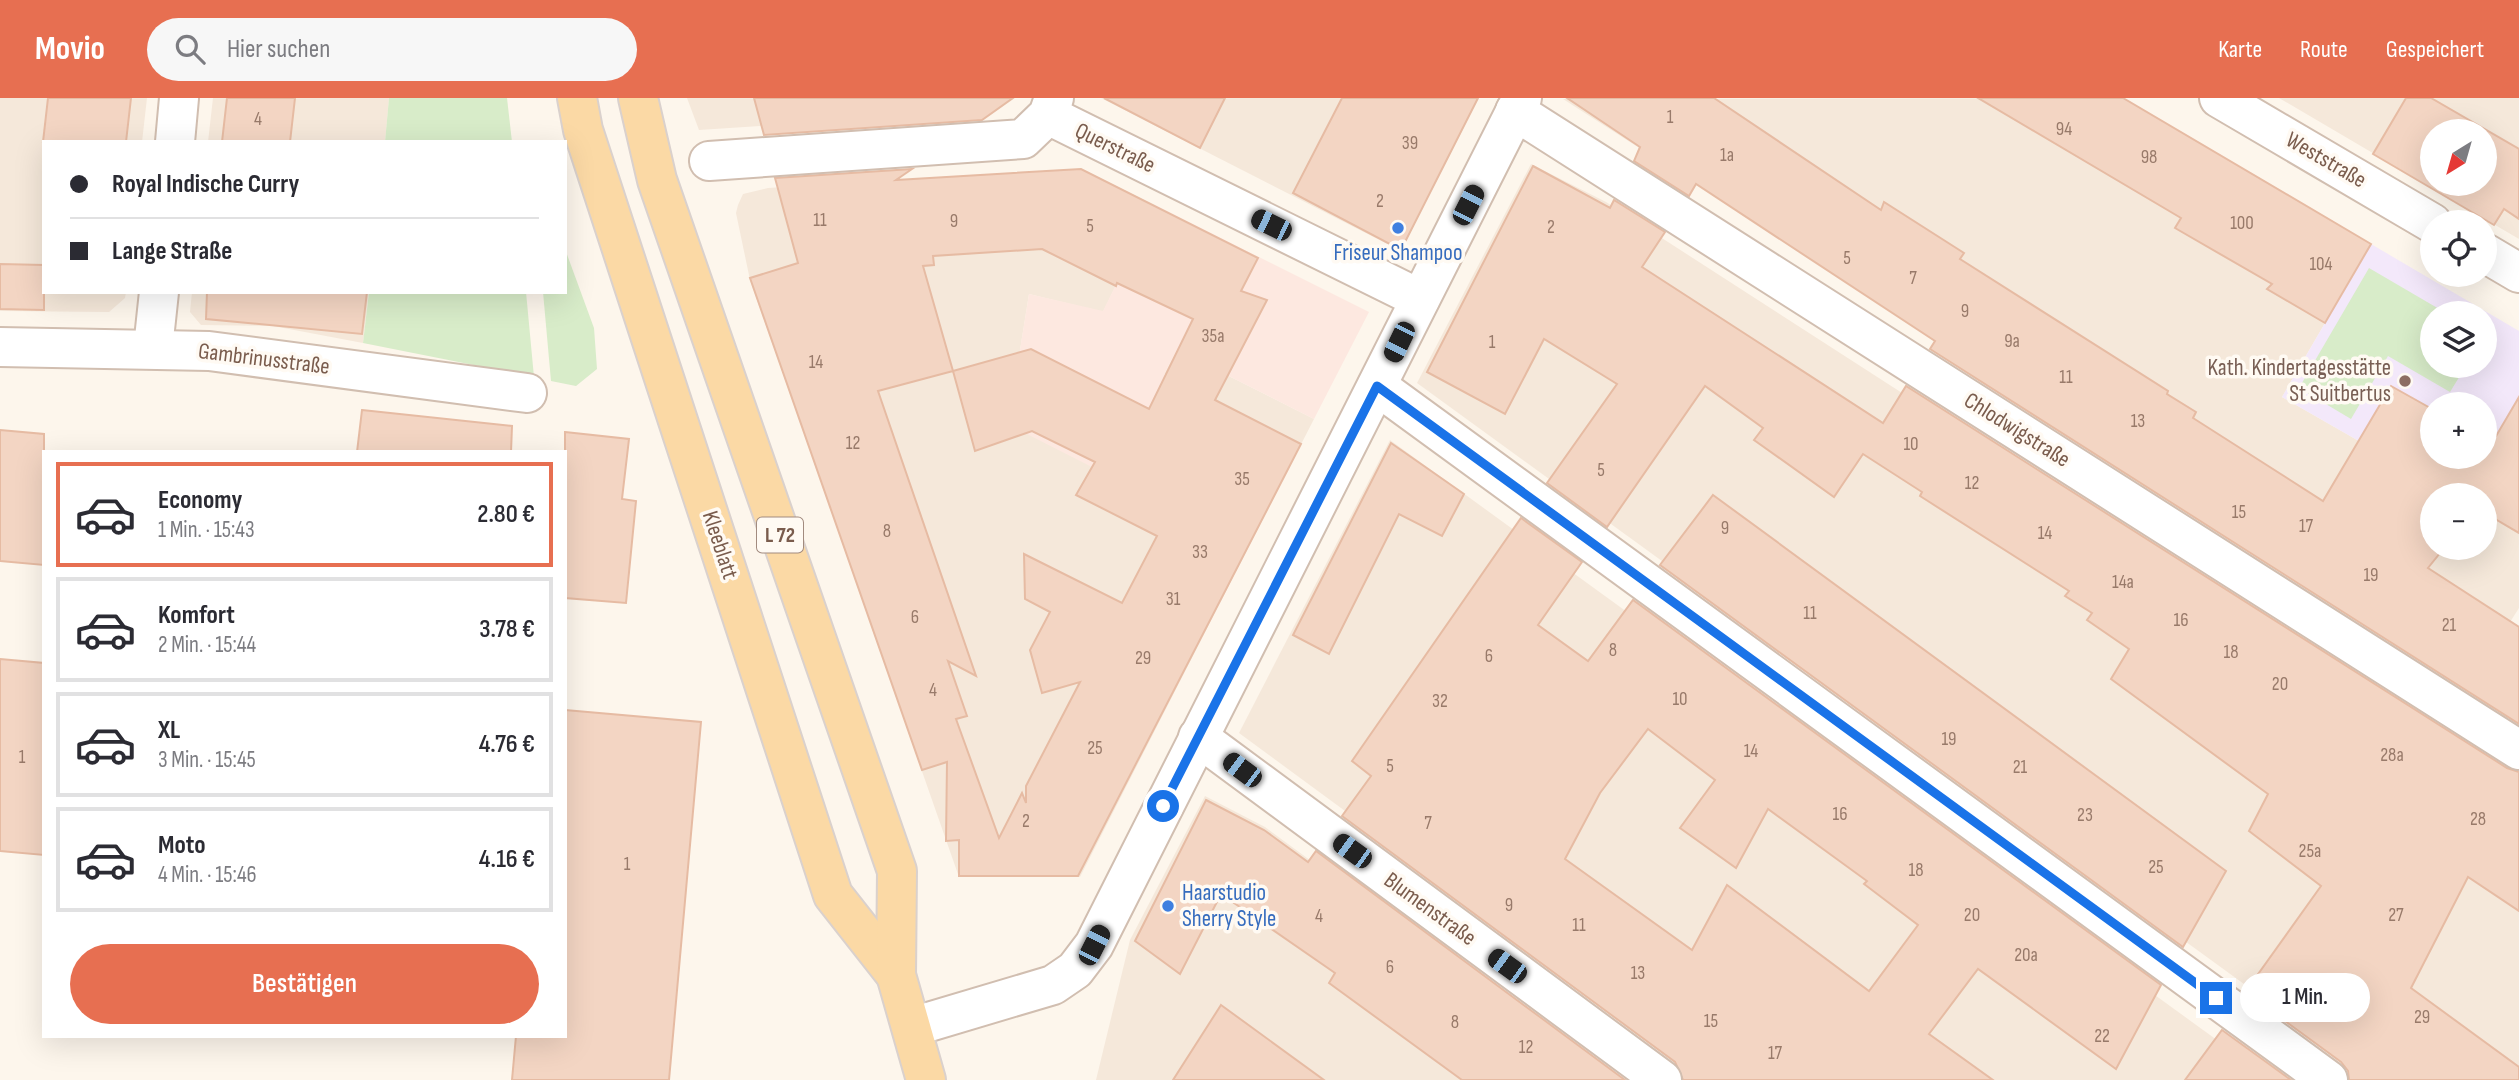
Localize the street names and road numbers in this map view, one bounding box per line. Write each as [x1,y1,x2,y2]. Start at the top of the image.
street label: Querstraße [1070,117,1160,179]
street label: Weststraße [2281,126,2371,194]
street label: Gambrinusstraße [197,337,331,381]
street label: Chlodwigstraße [1959,386,2075,474]
street label: Kleeblatt [696,507,744,583]
road number: L 72 [757,518,803,552]
street label: Blumenstraße [1378,866,1482,952]

